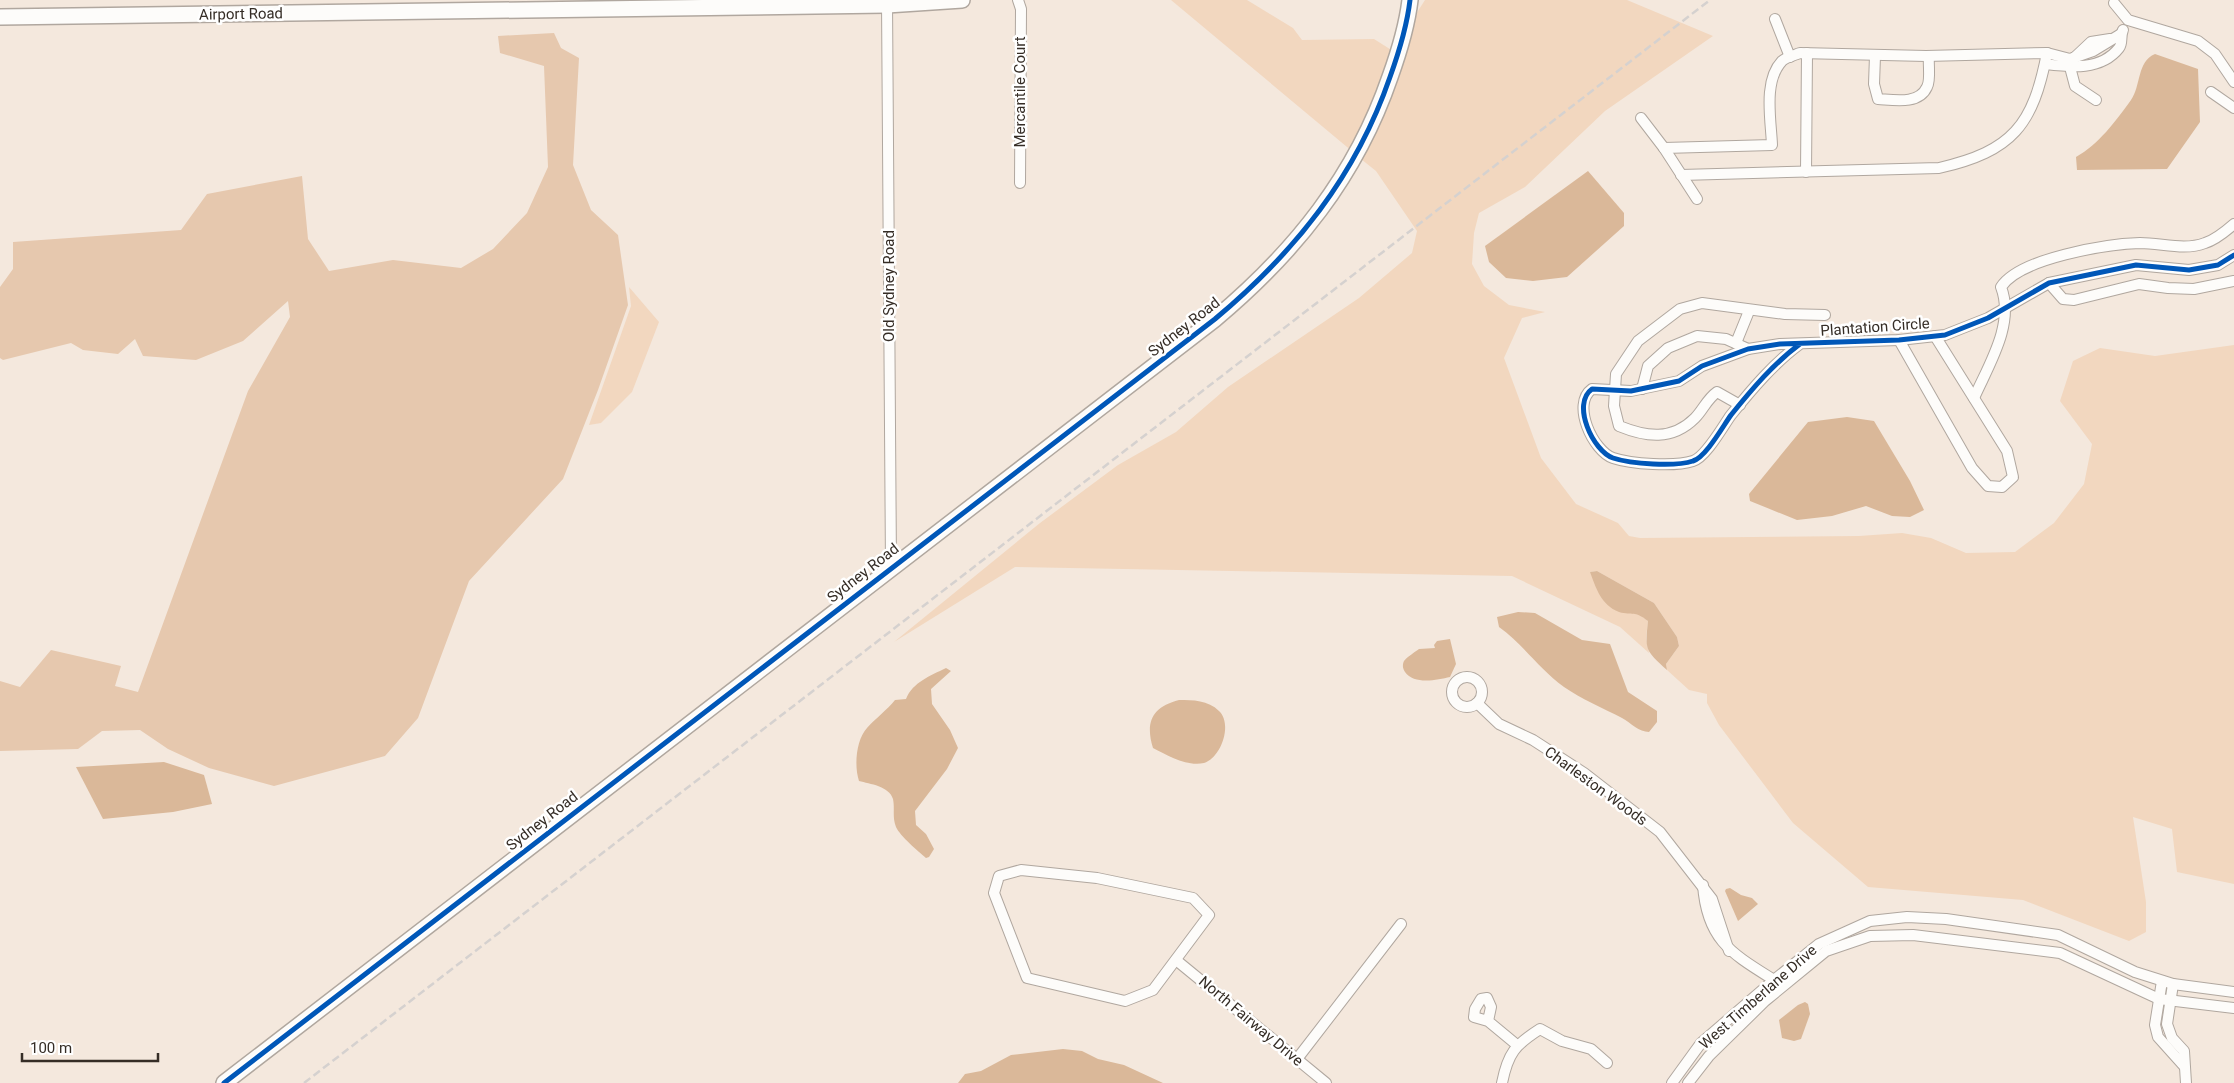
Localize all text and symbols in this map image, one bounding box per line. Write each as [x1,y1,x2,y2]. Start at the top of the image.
street label: Airport Road [199,4,283,24]
street label: Mercantile Court [1011,36,1029,148]
street label: Old Sydney Road [880,230,898,342]
street label: Sydney Road [1145,294,1223,360]
street label: Plantation Circle [1820,314,1930,340]
street label: Sydney Road [824,540,902,606]
street label: Charleston Woods [1541,743,1651,829]
street label: Sydney Road [503,788,581,854]
street label: West Timberlane Drive [1696,941,1820,1053]
street label: North Fairway Drive [1195,972,1307,1070]
scale bar [22,1030,159,1062]
text: 100 m [30,1039,72,1057]

